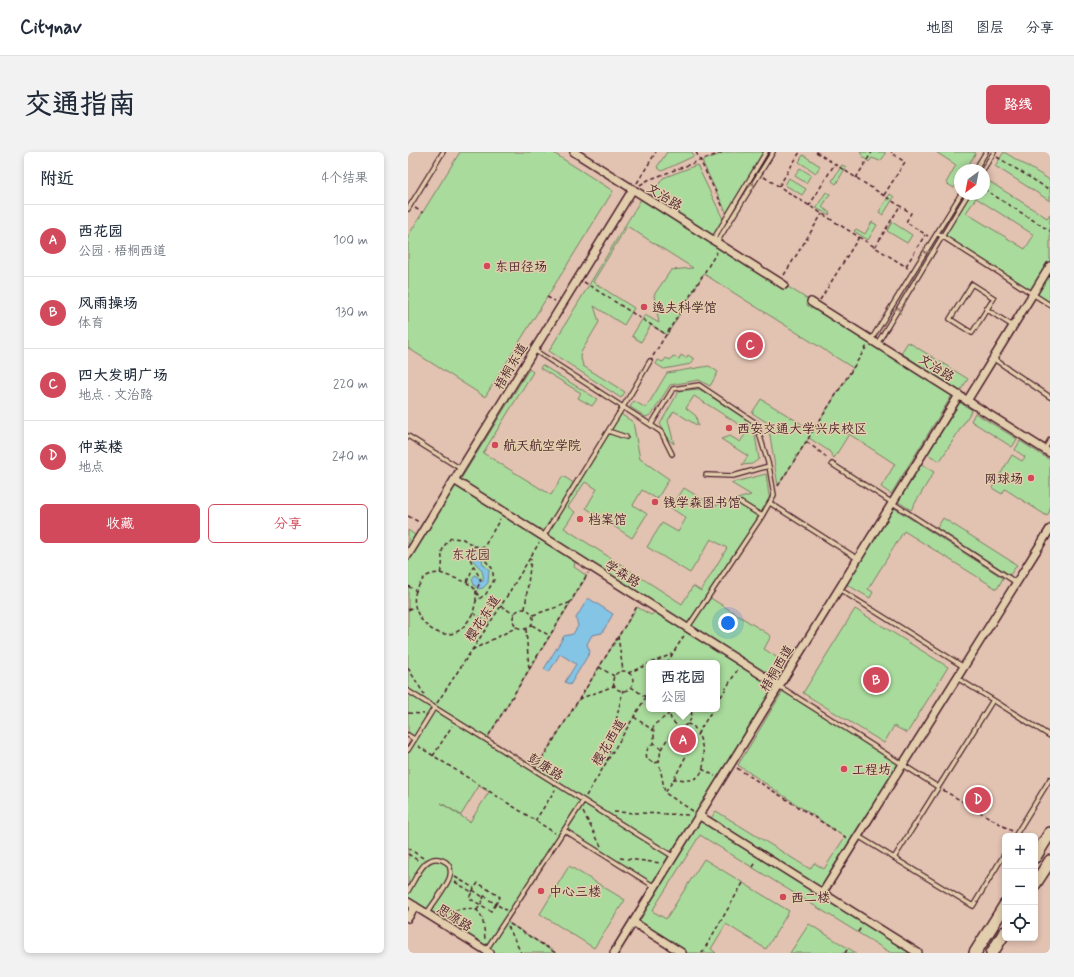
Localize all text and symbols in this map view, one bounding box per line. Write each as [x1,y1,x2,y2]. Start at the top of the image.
text: Citynav [20,15,82,40]
text: 地图 [926,19,954,37]
text: 图层 [976,19,1004,37]
text: 分享 [1026,19,1054,37]
button: 路线 [986,85,1050,124]
text: 交通指南 [24,87,136,124]
north arrow [954,164,990,200]
text: 附近 [40,168,74,190]
text: 4个结果 [321,170,368,187]
street label: 文治路 [643,180,685,215]
one-way arrow [747,182,755,189]
text: 西花园 [78,222,123,242]
text: A [49,232,57,249]
text: 100 m [333,232,368,249]
text: 公园 · 梧桐西道 [78,243,166,260]
one-way arrow [923,247,930,254]
place label: 东田径场 [495,259,547,276]
marker: 东田径场 [482,261,492,271]
text: 风雨操场 [78,294,138,314]
place label: 逸夫科学馆 [652,300,717,317]
marker: 逸夫科学馆 [639,302,649,312]
text: B [49,304,57,321]
text: 130 m [335,304,368,321]
one-way arrow [893,307,900,314]
text: 体育 [78,315,104,332]
pin: C [737,330,763,360]
street label: 梧桐东道 [491,340,532,393]
street label: 文治路 [915,351,957,386]
text: 四大发明广场 [78,366,168,386]
text: C [48,376,58,393]
text: 220 m [333,376,368,393]
text: 地点 · 文治路 [78,387,153,404]
place label: 西安交通大学兴庆校区 [737,421,867,438]
marker: 西安交通大学兴庆校区 [724,423,734,433]
text: 仲英楼 [78,438,123,458]
place label: 航天航空学院 [503,438,581,455]
marker: 航天航空学院 [490,440,500,450]
text: D [49,448,57,465]
text: 240 m [332,448,368,465]
text: 地点 [78,459,104,476]
place label: 网球场 [984,471,1023,488]
marker: 网球场 [1026,473,1036,483]
place label: 钱学森图书馆 [663,495,741,512]
marker: 钱学森图书馆 [650,497,660,507]
button: 收藏 [40,504,200,543]
button: 分享 [208,504,368,543]
place label: 档案馆 [588,512,627,529]
marker: 档案馆 [575,514,585,524]
park label: 东花园 [451,547,491,564]
street label: 学森路 [601,557,643,592]
street label: 樱花东道 [462,592,505,645]
your location [718,613,738,633]
street label: 梧桐西道 [757,642,798,695]
popup [646,660,720,712]
pin: B [863,665,889,695]
text: 西花园 [660,668,706,688]
text: 公园 [660,689,687,706]
street label: 樱花西道 [589,716,630,769]
pin: A [670,725,696,755]
street label: 彭康路 [524,750,566,785]
place label: 工程坊 [852,762,891,779]
marker: 工程坊 [839,764,849,774]
pin: D [965,785,991,815]
map controls [1002,833,1038,941]
button: + [1002,833,1038,869]
button: − [1002,869,1038,905]
place label: 中心三楼 [549,884,601,901]
marker: 中心三楼 [536,886,546,896]
place label: 西二楼 [791,890,830,907]
marker: 西二楼 [778,892,788,902]
street label: 思源路 [433,901,475,936]
button: locate [1002,905,1038,941]

